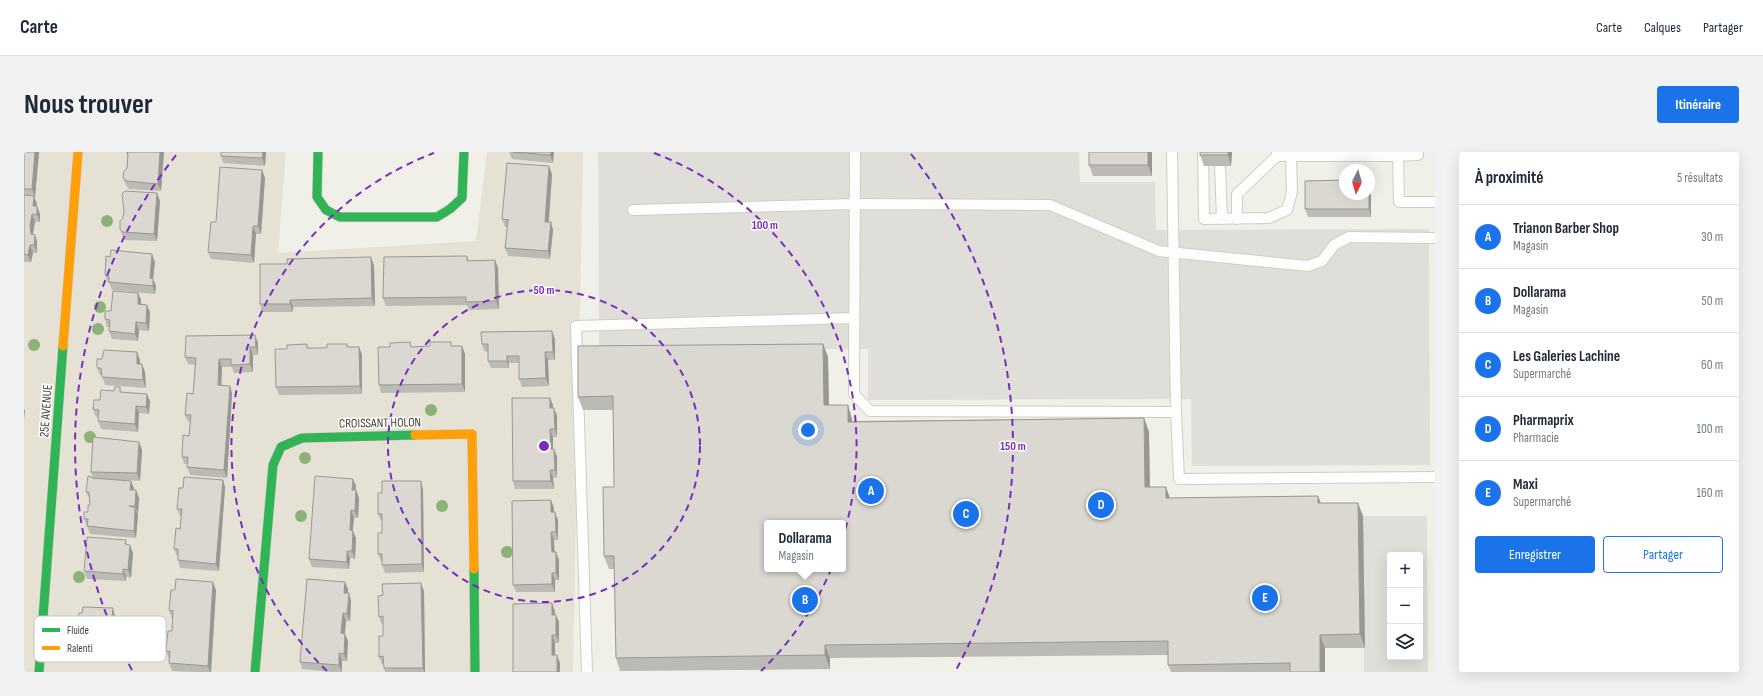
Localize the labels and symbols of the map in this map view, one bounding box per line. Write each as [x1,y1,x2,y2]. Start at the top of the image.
north arrow [1339,164,1375,200]
text: 100 m [752,218,778,233]
text: 50 m [534,283,554,298]
street label: 25E AVENUE [36,384,56,438]
street label: CROISSANT HOLON [339,414,421,432]
your location [798,420,818,440]
centre of rings [537,439,551,453]
text: 150 m [1000,439,1026,454]
pin: A [858,476,884,506]
pin: D [1088,490,1114,520]
pin: C [953,499,979,529]
pin: E [1252,583,1278,613]
pin: B [792,585,818,615]
legend [34,616,166,662]
text: Fluide [67,624,89,637]
text: Ralenti [67,642,93,655]

